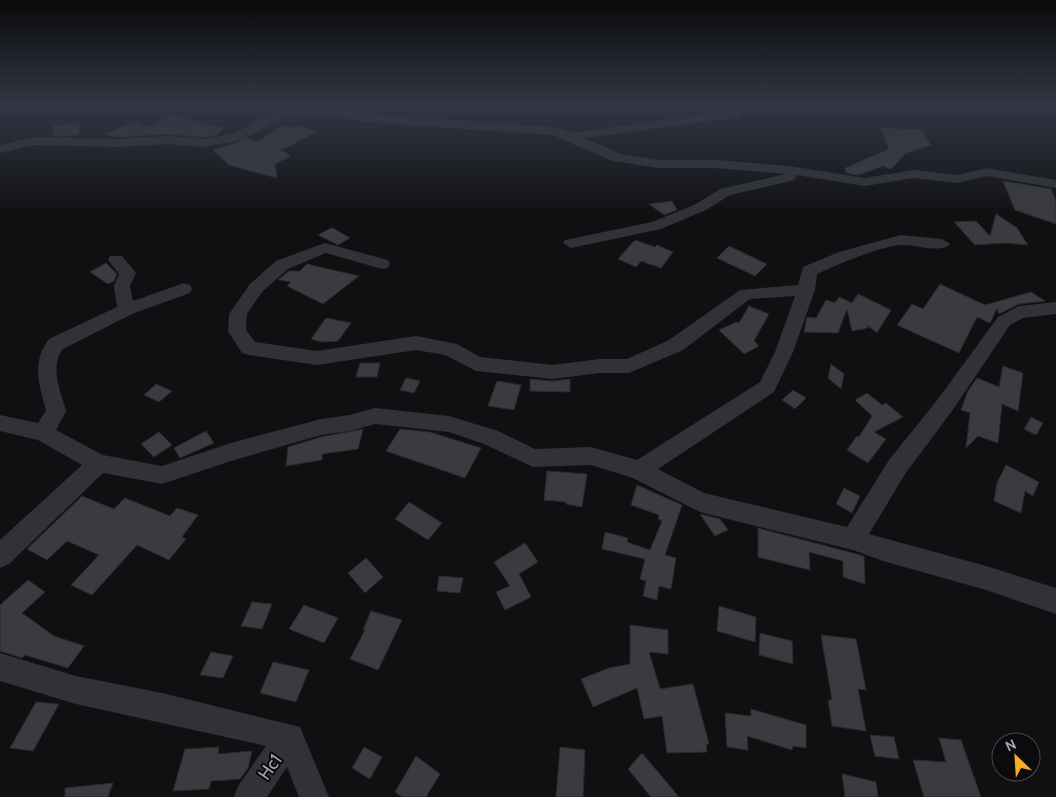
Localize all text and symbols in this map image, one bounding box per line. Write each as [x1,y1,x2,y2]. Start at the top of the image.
north arrow [991,732,1041,782]
text: N [1002,735,1019,755]
street label: Hc1 [253,750,287,784]

